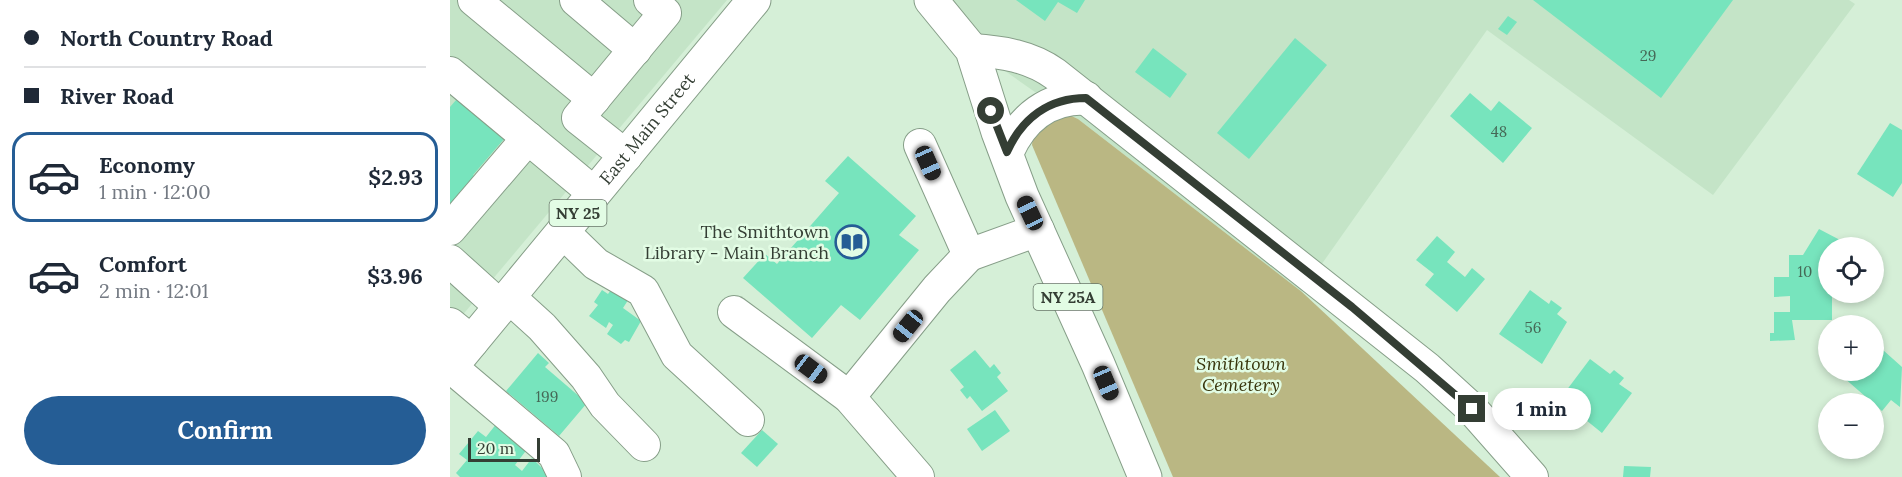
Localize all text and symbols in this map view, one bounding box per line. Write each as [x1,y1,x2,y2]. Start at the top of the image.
text: North Country Road [60,24,273,52]
house number: 29 [1640,46,1656,65]
street label: East Main Street [594,68,700,189]
text: River Road [60,82,174,110]
route start [977,97,1004,124]
house number: 48 [1491,122,1507,141]
car [912,143,944,183]
icon: car [27,150,81,204]
text: Economy [99,151,195,179]
text: $2.93 [368,163,423,191]
text: 1 min · 12:00 [99,179,211,204]
car [1014,193,1046,233]
road number: NY 25 [550,200,606,226]
place label: The Smithtown Library - Main Branch [644,220,829,264]
library icon: The Smithtown Library - Main Branch [834,224,870,260]
map controls [1818,237,1884,459]
button: locate [1818,237,1884,303]
icon: car [27,249,81,303]
text: Comfort [99,250,187,278]
text: $3.96 [367,262,423,290]
house number: 10 [1798,262,1812,281]
text: 2 min · 12:01 [99,278,209,303]
road number: NY 25A [1034,284,1102,310]
car [890,306,926,346]
button: + [1818,315,1884,381]
house number: 56 [1525,318,1541,337]
car [791,351,831,387]
park label: Smithtown Cemetery [1196,352,1286,396]
car [1091,363,1121,403]
house number: 199 [536,387,558,406]
callout: 1 min [1493,388,1592,430]
button: − [1818,393,1884,459]
route end [1458,395,1485,422]
button: Confirm [24,396,426,465]
text: 1 min [1516,396,1567,421]
scale bar [468,435,540,462]
text: 20 m [477,438,514,458]

